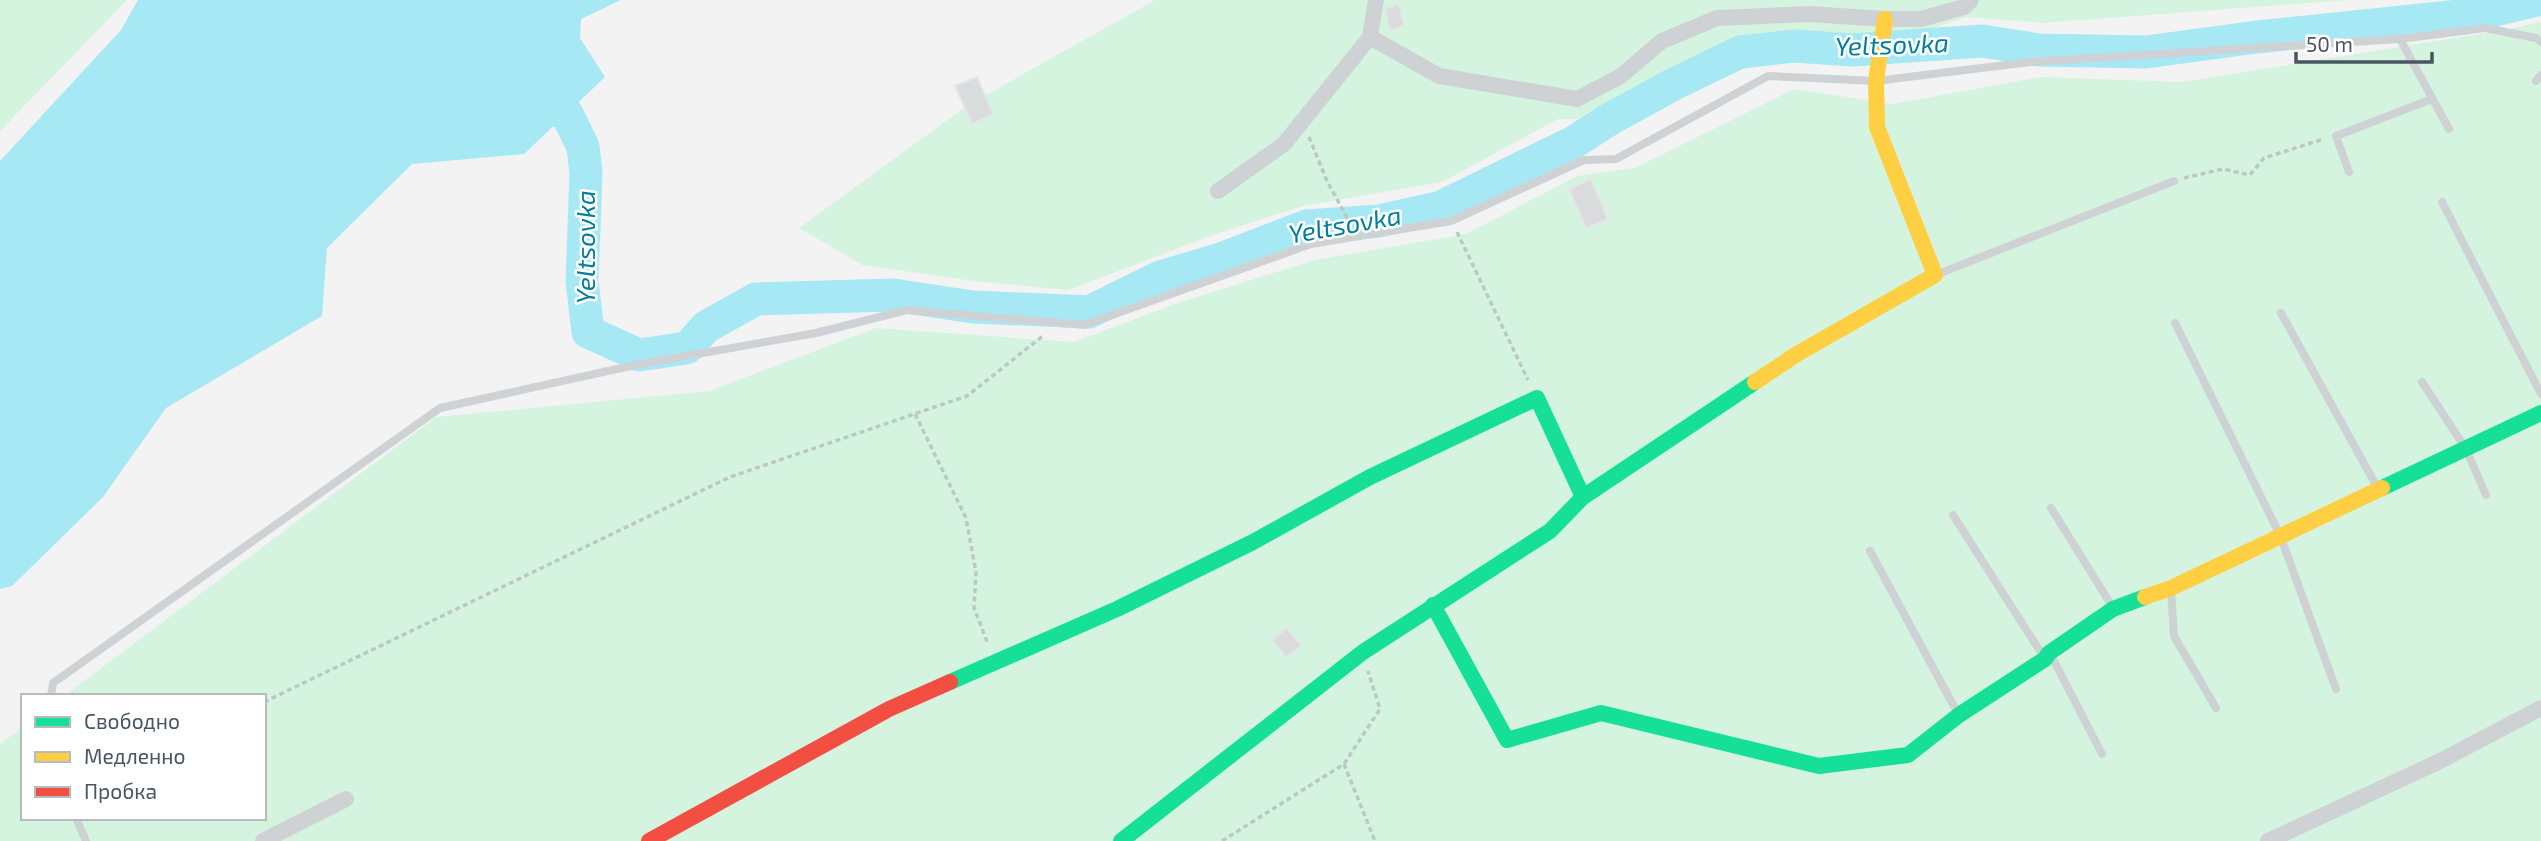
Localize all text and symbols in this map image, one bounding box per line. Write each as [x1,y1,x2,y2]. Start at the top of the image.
scale bar [2296,21,2432,65]
water label: Yeltsovka [1834,26,1949,61]
text: 50 m [2306,31,2353,56]
water label: Yeltsovka [569,190,600,304]
water label: Yeltsovka [1286,198,1404,249]
legend [21,694,266,820]
text: Свободно [84,708,180,733]
text: Медленно [84,743,186,768]
text: Пробка [84,778,157,803]

